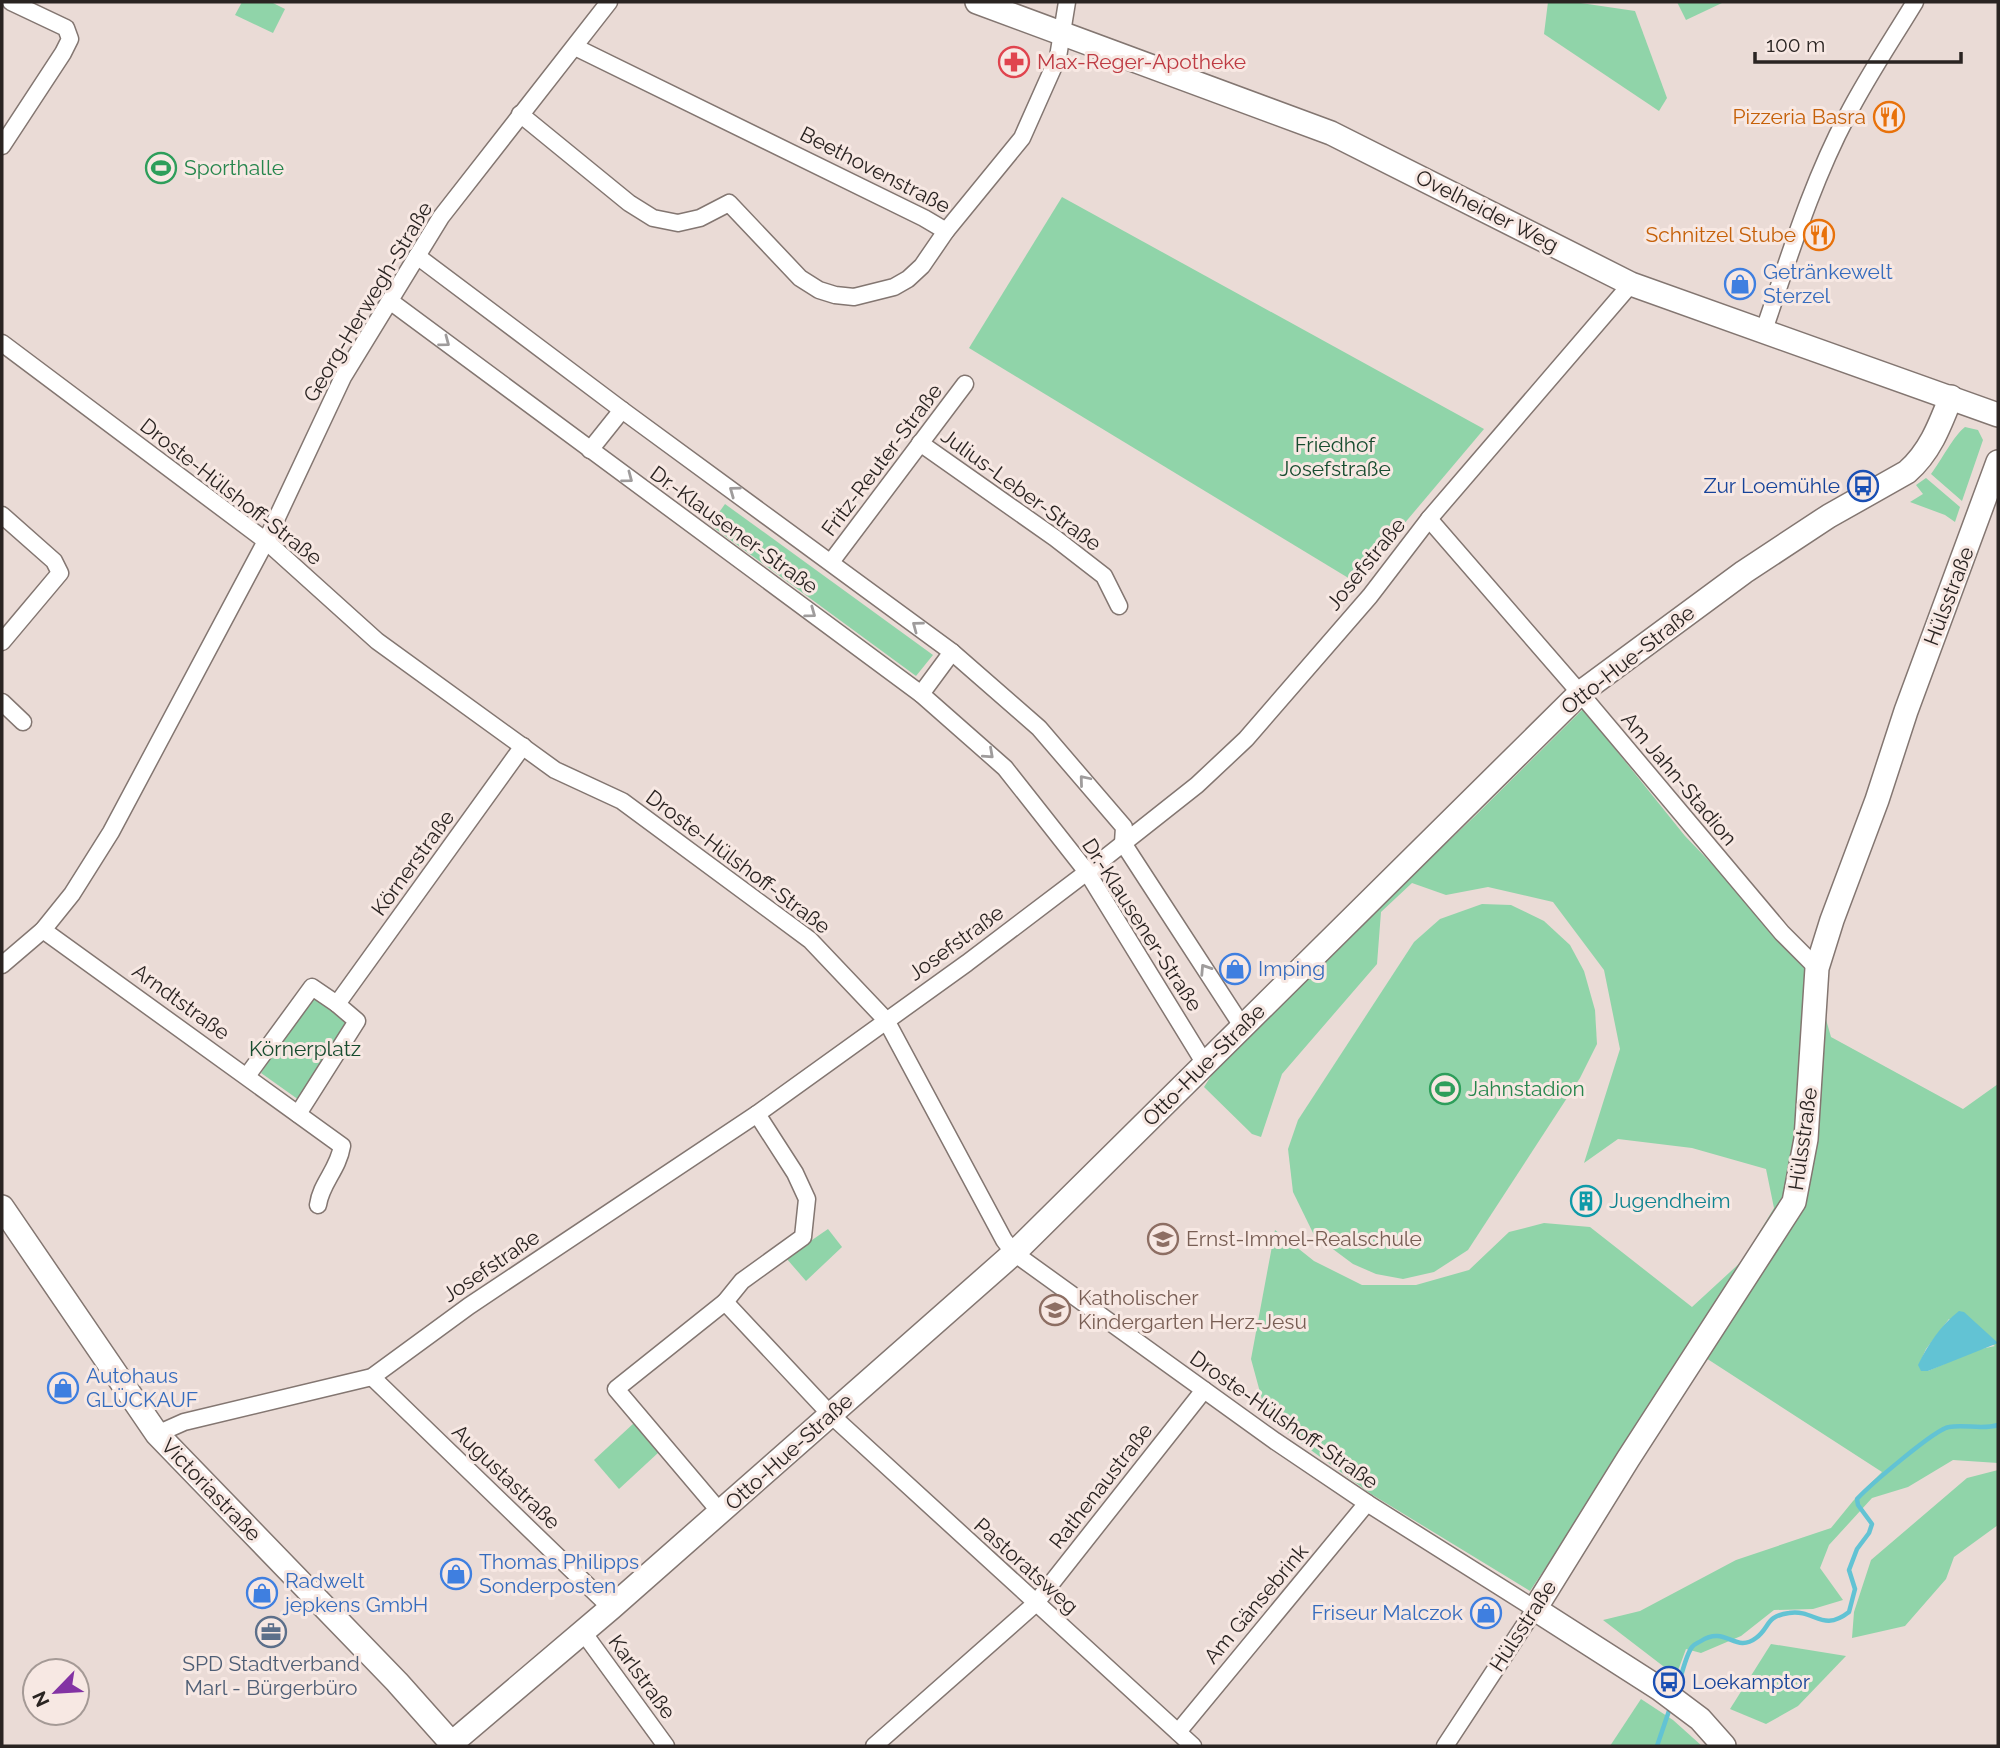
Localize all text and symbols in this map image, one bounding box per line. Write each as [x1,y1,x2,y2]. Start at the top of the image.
scale bar [1755,21,1962,65]
text: 100 m [1766,32,1825,57]
pharmacy icon: Max-Reger-Apotheke [997,45,1031,79]
place label: Max-Reger-Apotheke [1037,49,1246,74]
restaurant icon: Pizzeria Basra [1872,100,1906,134]
place label: Pizzeria Basra [1733,104,1866,129]
street label: Beethovenstraße [796,121,954,218]
sports icon: Sporthalle [144,151,178,185]
place label: Sporthalle [184,155,284,180]
street label: Ovelheider Weg [1412,164,1563,257]
street label: Georg-Herwegh-Straße [298,197,437,406]
restaurant icon: Schnitzel Stube [1802,218,1836,252]
place label: Schnitzel Stube [1645,222,1796,247]
place label: Getränkewelt Sterzel [1763,259,1893,308]
shop icon: Getränkewelt Sterzel [1723,267,1757,301]
one-way arrow [437,334,450,346]
street label: Fritz-Reuter-Straße [816,379,947,541]
street label: Droste-Hülshoff-Straße [135,413,327,570]
street label: Julius-Leber-Straße [936,423,1106,556]
park label: Friedhof Josefstraße [1279,432,1391,481]
street label: Dr.-Klausener-Straße [646,460,823,599]
one-way arrow [620,469,632,482]
bus stop icon: Zur Loemühle [1846,469,1880,503]
place label: Zur Loemühle [1703,473,1840,498]
one-way arrow [729,487,742,500]
street label: Josefstraße [1321,512,1410,615]
street label: Hülsstraße [1918,543,1979,649]
street label: Otto-Hue-Straße [1556,600,1699,719]
one-way arrow [803,604,816,617]
one-way arrow [912,622,925,635]
street label: Am Jahn-Stadion [1616,707,1742,850]
one-way arrow [981,746,994,758]
one-way arrow [1080,775,1092,788]
street label: Droste-Hülshoff-Straße [641,784,835,939]
street label: Körnerstraße [366,805,459,920]
street label: Dr.-Klausener-Straße [1077,834,1208,1016]
street label: Josefstraße [903,900,1008,985]
shop icon: Imping [1218,952,1252,986]
place label: Imping [1258,956,1325,981]
street label: Arndtstraße [128,958,235,1045]
one-way arrow [1200,963,1213,976]
street label: Otto-Hue-Straße [1137,998,1270,1131]
park label: Körnerplatz [249,1036,361,1061]
sports icon: Jahnstadion [1428,1072,1462,1106]
place label: Jahnstadion [1468,1076,1585,1101]
street label: Hülsstraße [1783,1086,1822,1192]
building icon: Jugendheim [1569,1184,1603,1218]
place label: Jugendheim [1609,1188,1731,1213]
school or university icon: Ernst-Immel-Realschule [1146,1222,1180,1256]
street label: Josefstraße [437,1224,544,1307]
place label: Ernst-Immel-Realschule [1186,1226,1422,1251]
place label: Katholischer Kindergarten Herz-Jesu [1078,1285,1307,1334]
school or university icon: Katholischer Kindergarten Herz-Jesu [1038,1293,1072,1327]
street label: Droste-Hülshoff-Straße [1185,1345,1383,1494]
place label: Autohaus GLÜCKAUF [86,1363,198,1412]
shop icon: Autohaus GLÜCKAUF [46,1371,80,1405]
street label: Otto-Hue-Straße [720,1388,857,1515]
street label: Rathenaustraße [1044,1418,1157,1553]
street label: Augustastraße [447,1419,566,1534]
street label: Victoriastraße [156,1433,267,1546]
street label: Pastoratsweg [969,1512,1084,1619]
street label: Am Gänsebrink [1198,1539,1313,1669]
place label: Thomas Philipps Sonderposten [479,1549,639,1598]
shop icon: Thomas Philipps Sonderposten [439,1557,473,1591]
place label: Radwelt jepkens GmbH [282,1568,428,1617]
street label: Hülsstraße [1484,1575,1561,1676]
shop icon: Radwelt jepkens GmbH [245,1576,279,1610]
shop icon: Friseur Malczok [1469,1596,1503,1630]
place label: Friseur Malczok [1312,1600,1463,1625]
office icon: SPD Stadtverband Marl - Bürgerbüro [254,1615,288,1649]
street label: Karlstraße [604,1630,681,1724]
place label: SPD Stadtverband Marl - Bürgerbüro [182,1651,360,1700]
north arrow [21,1657,91,1727]
bus stop icon: Loekamptor [1652,1665,1686,1699]
place label: Loekamptor [1692,1669,1811,1694]
text: N [28,1688,54,1710]

